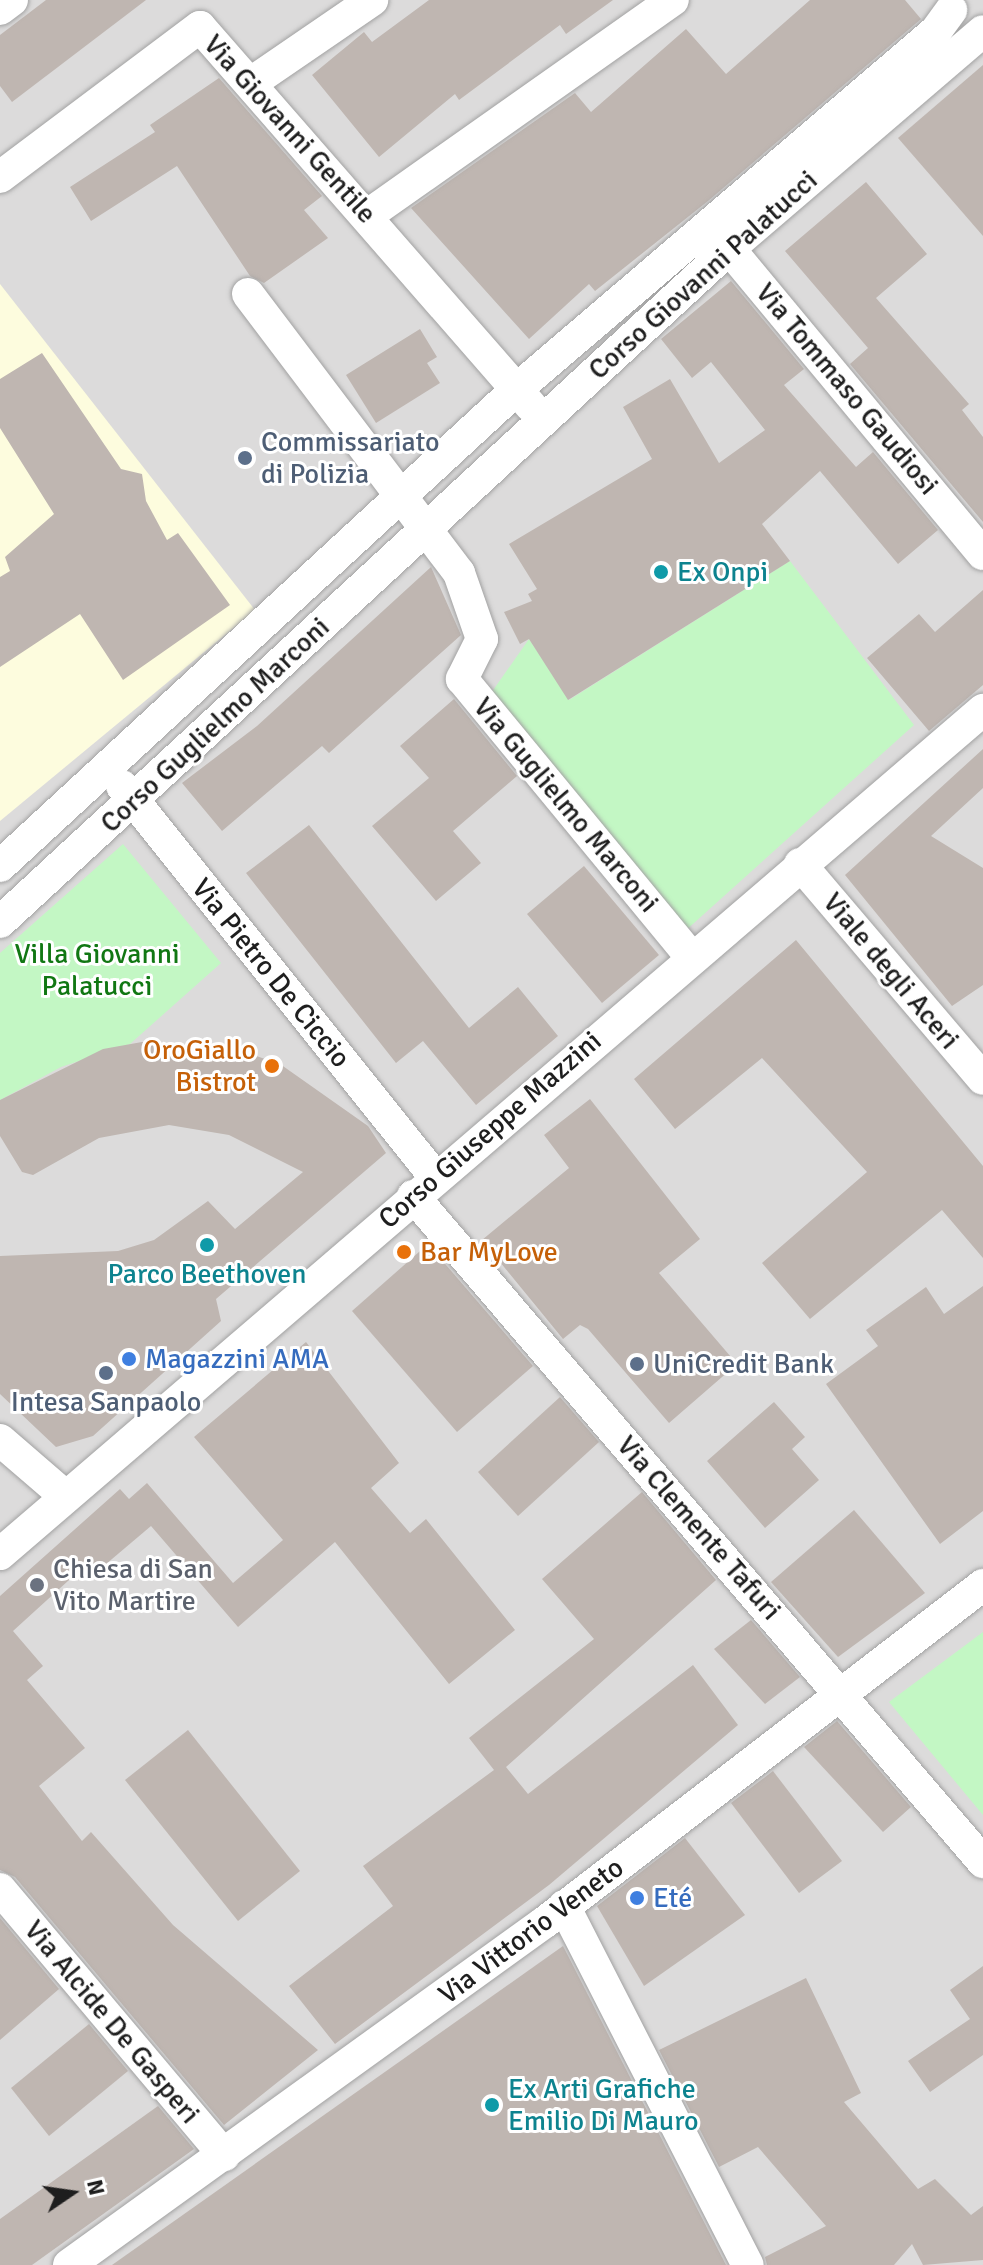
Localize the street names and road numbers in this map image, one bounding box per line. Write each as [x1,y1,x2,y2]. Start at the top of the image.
street label: Via Giovanni Gentile [197,28,383,230]
street label: Corso Giovanni Palatucci [582,163,824,387]
street label: Via Tommaso Gaudiosi [749,276,945,502]
street label: Corso Guglielmo Marconi [94,610,336,840]
street label: Via Guglielmo Marconi [466,691,666,919]
street label: Via Pietro De Ciccio [185,872,357,1074]
street label: Viale degli Aceri [816,886,966,1056]
street label: Corso Giuseppe Mazzini [372,1024,608,1236]
street label: Via Clemente Tafuri [610,1429,788,1627]
street label: Via Vittorio Veneto [432,1851,630,2011]
street label: Via Alcide De Gasperi [17,1914,207,2130]

